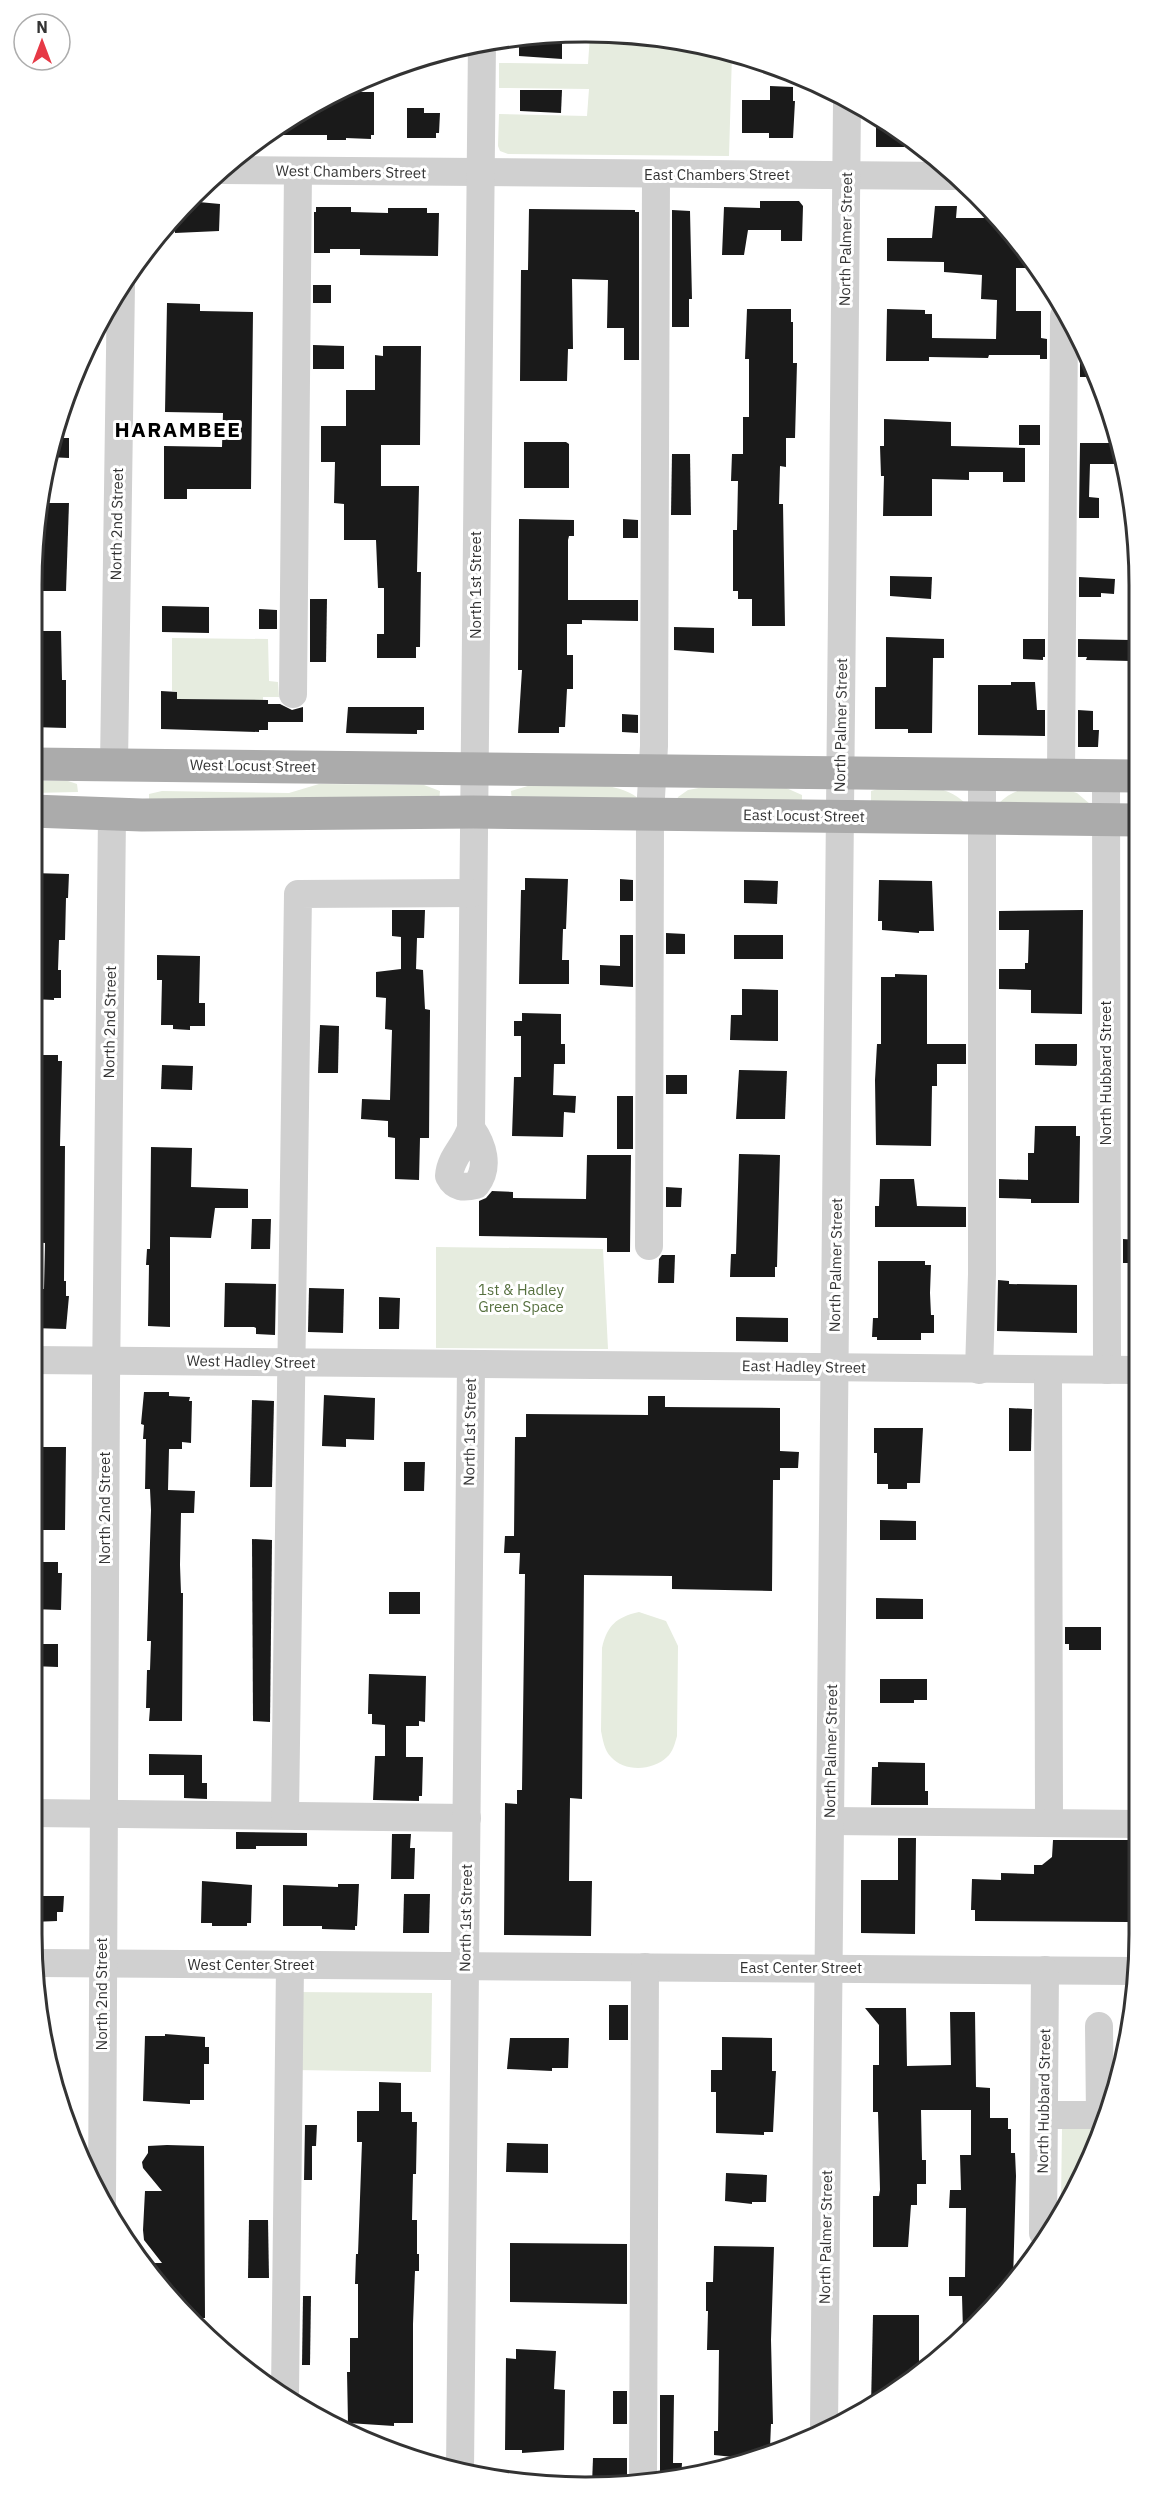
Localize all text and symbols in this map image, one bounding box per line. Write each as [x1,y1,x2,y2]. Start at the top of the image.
north arrow [12,12,72,72]
text: N [36,17,48,37]
street label: West Chambers Street [275,161,427,182]
street label: East Chambers Street [644,165,790,184]
street label: North Palmer Street [835,172,856,306]
district label: HARAMBEE [115,415,241,443]
street label: North 2nd Street [106,467,127,581]
street label: North 1st Street [466,531,485,639]
street label: North Palmer Street [830,658,851,792]
street label: West Locust Street [190,755,316,776]
street label: East Locust Street [743,805,865,826]
street label: North 2nd Street [99,965,120,1079]
street label: North Hubbard Street [1096,1000,1115,1146]
street label: North Palmer Street [825,1198,846,1332]
park label: 1st & Hadley Green Space [478,1280,565,1316]
street label: West Hadley Street [186,1351,316,1372]
street label: East Hadley Street [742,1356,866,1377]
street label: North 1st Street [459,1378,480,1486]
street label: North 2nd Street [95,1452,114,1564]
street label: North Palmer Street [820,1684,841,1818]
street label: North 1st Street [455,1864,476,1972]
street label: North 2nd Street [92,1938,111,2050]
street label: West Center Street [187,1955,315,1974]
street label: East Center Street [740,1958,862,1977]
street label: North Hubbard Street [1033,2028,1054,2174]
street label: North Palmer Street [815,2170,836,2304]

